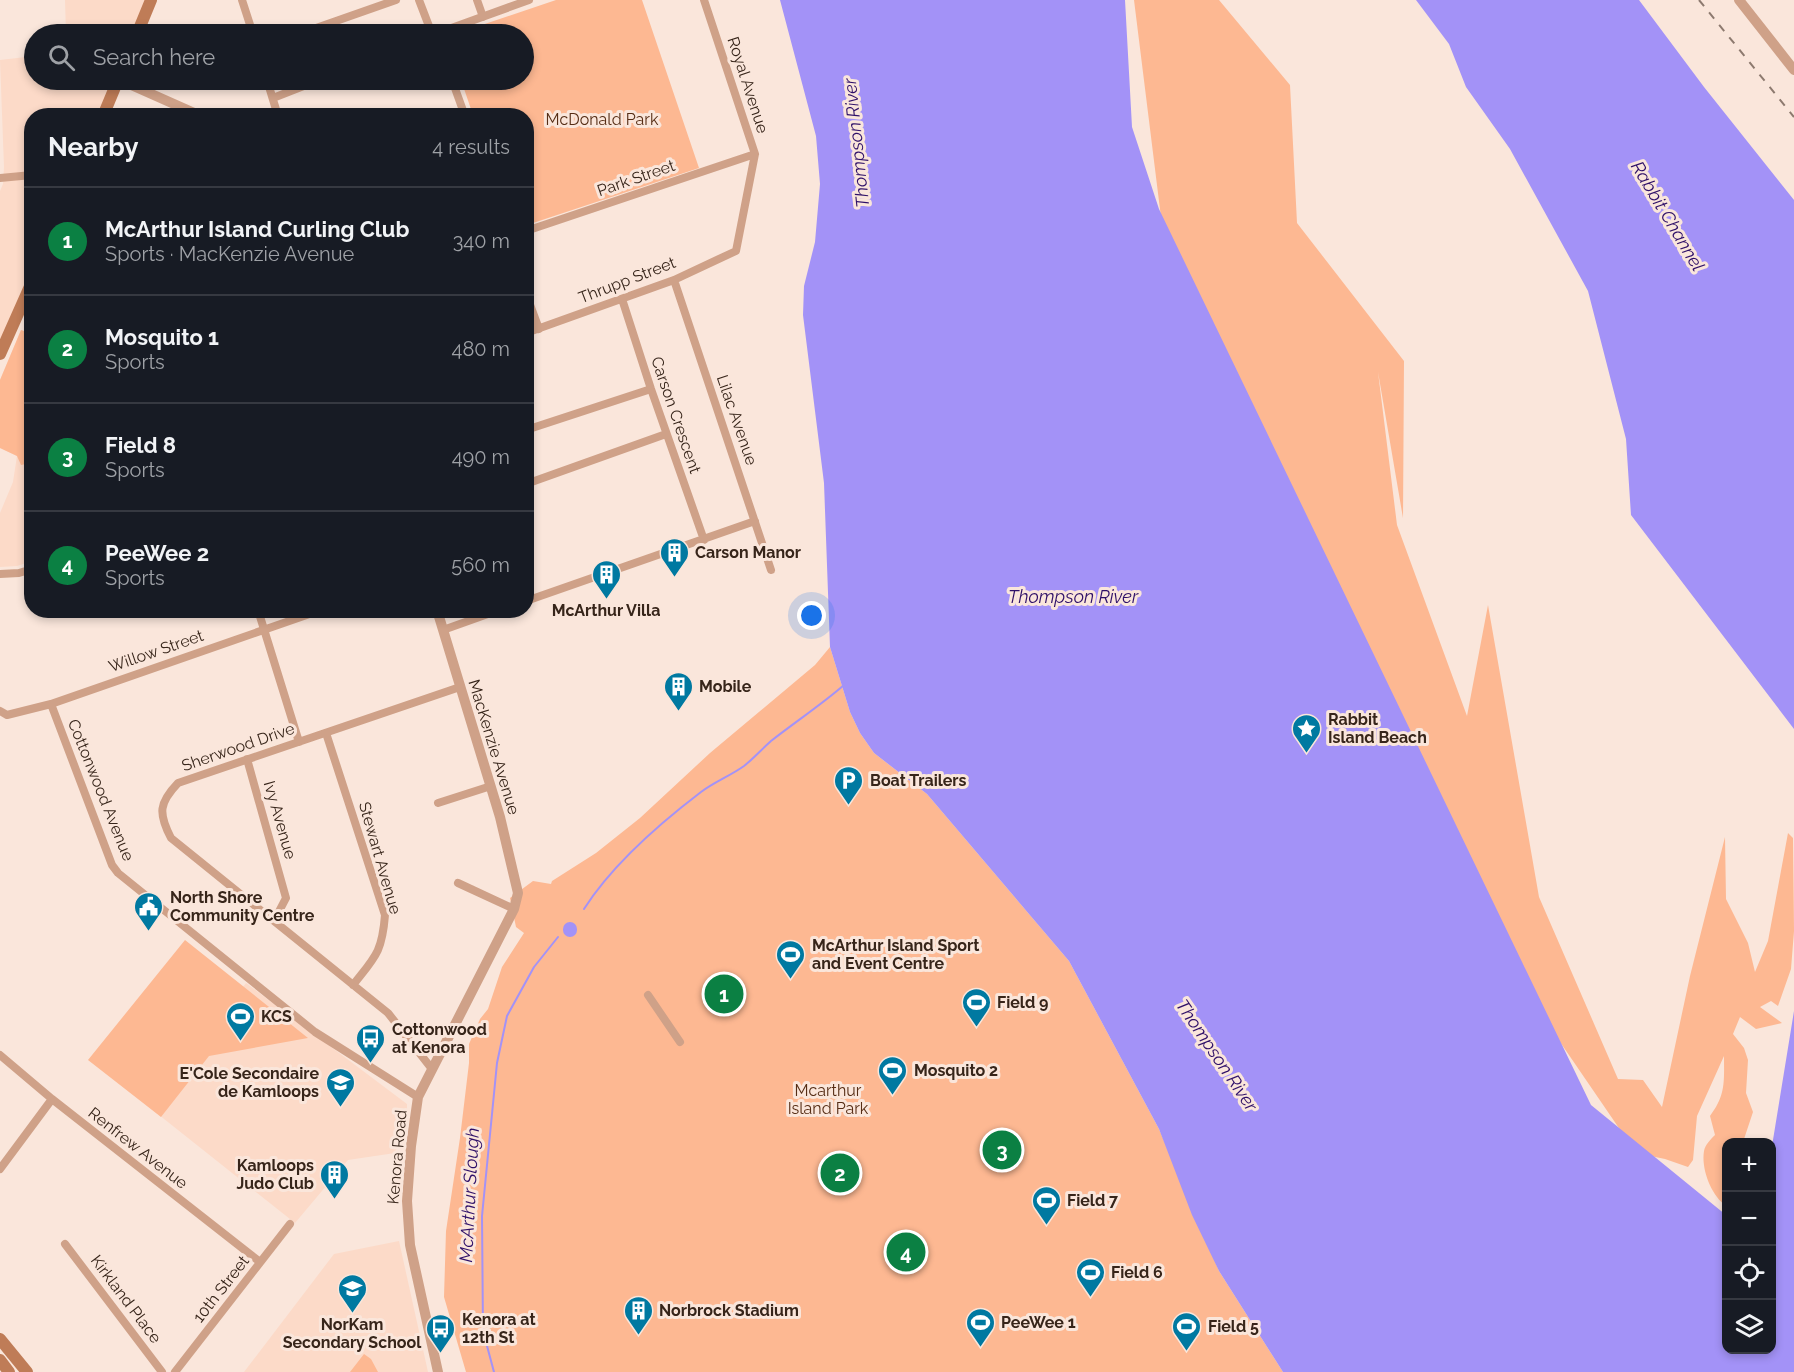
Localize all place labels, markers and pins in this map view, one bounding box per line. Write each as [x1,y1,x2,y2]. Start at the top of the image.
building icon: Carson Manor [658,536,690,578]
place label: Carson Manor [695,543,801,562]
building icon: McArthur Villa [590,558,622,600]
place label: McArthur Villa [552,601,660,620]
building icon: Mobile [662,670,694,712]
place label: Mobile [699,677,752,696]
place label: Rabbit Island Beach [1328,710,1427,747]
place icon: Rabbit Island Beach [1291,712,1323,754]
parking icon: Boat Trailers [833,764,865,806]
place label: Boat Trailers [870,771,967,790]
place label: North Shore Community Centre [170,888,315,925]
public building icon: North Shore Community Centre [133,890,165,932]
place label: McArthur Island Sport and Event Centre [812,936,979,973]
sports icon: McArthur Island Sport and Event Centre [775,938,807,980]
pin: 1 [704,972,744,1016]
sports icon: Field 9 [960,986,992,1028]
place label: Field 9 [997,993,1049,1012]
sports icon: KCS [224,1000,256,1042]
place label: KCS [261,1007,292,1026]
place label: Cottonwood at Kenora [392,1020,487,1057]
bus stop icon: Cottonwood at Kenora [355,1022,387,1064]
sports icon: Mosquito 2 [877,1054,909,1096]
place label: Mosquito 2 [914,1061,998,1080]
place label: E'Cole Secondaire de Kamloops [180,1064,319,1101]
school or university icon: E'Cole Secondaire de Kamloops [324,1066,356,1108]
pin: 3 [982,1128,1022,1172]
pin: 2 [820,1150,860,1196]
place label: Kamloops Judo Club [236,1156,314,1193]
building icon: Kamloops Judo Club [319,1158,351,1200]
sports icon: Field 7 [1030,1184,1062,1226]
place label: Field 7 [1067,1191,1118,1210]
pin: 4 [886,1230,926,1274]
sports icon: Field 6 [1074,1256,1106,1298]
place label: Field 6 [1111,1263,1163,1282]
school or university icon: NorKam Secondary School [336,1272,368,1314]
building icon: Norbrock Stadium [622,1294,654,1336]
place label: Norbrock Stadium [659,1301,799,1320]
sports icon: PeeWee 1 [964,1306,996,1348]
place label: Kenora at 12th St [462,1310,536,1347]
sports icon: Field 5 [1171,1310,1203,1352]
bus stop icon: Kenora at 12th St [425,1312,457,1354]
place label: PeeWee 1 [1001,1313,1076,1332]
place label: NorKam Secondary School [283,1315,422,1352]
place label: Field 5 [1208,1317,1259,1336]

